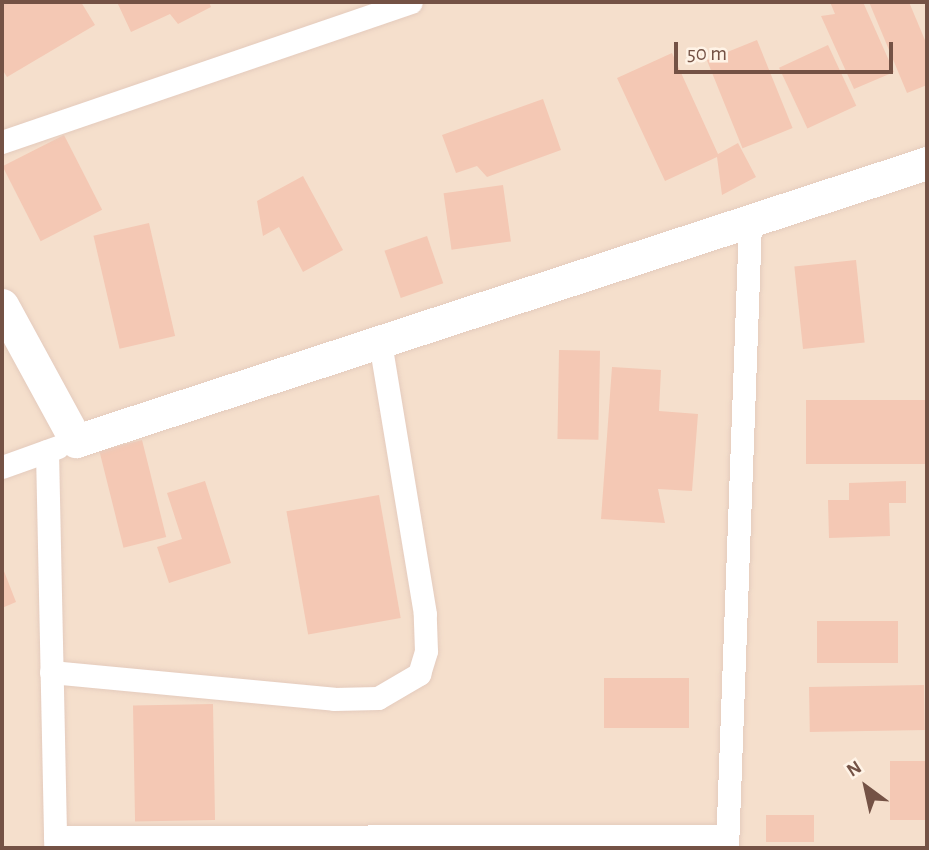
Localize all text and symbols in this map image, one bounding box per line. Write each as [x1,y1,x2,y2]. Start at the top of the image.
scale bar [677,28,896,72]
text: 50 m [687,43,727,64]
north arrow [831,752,901,822]
text: N [844,757,865,781]

